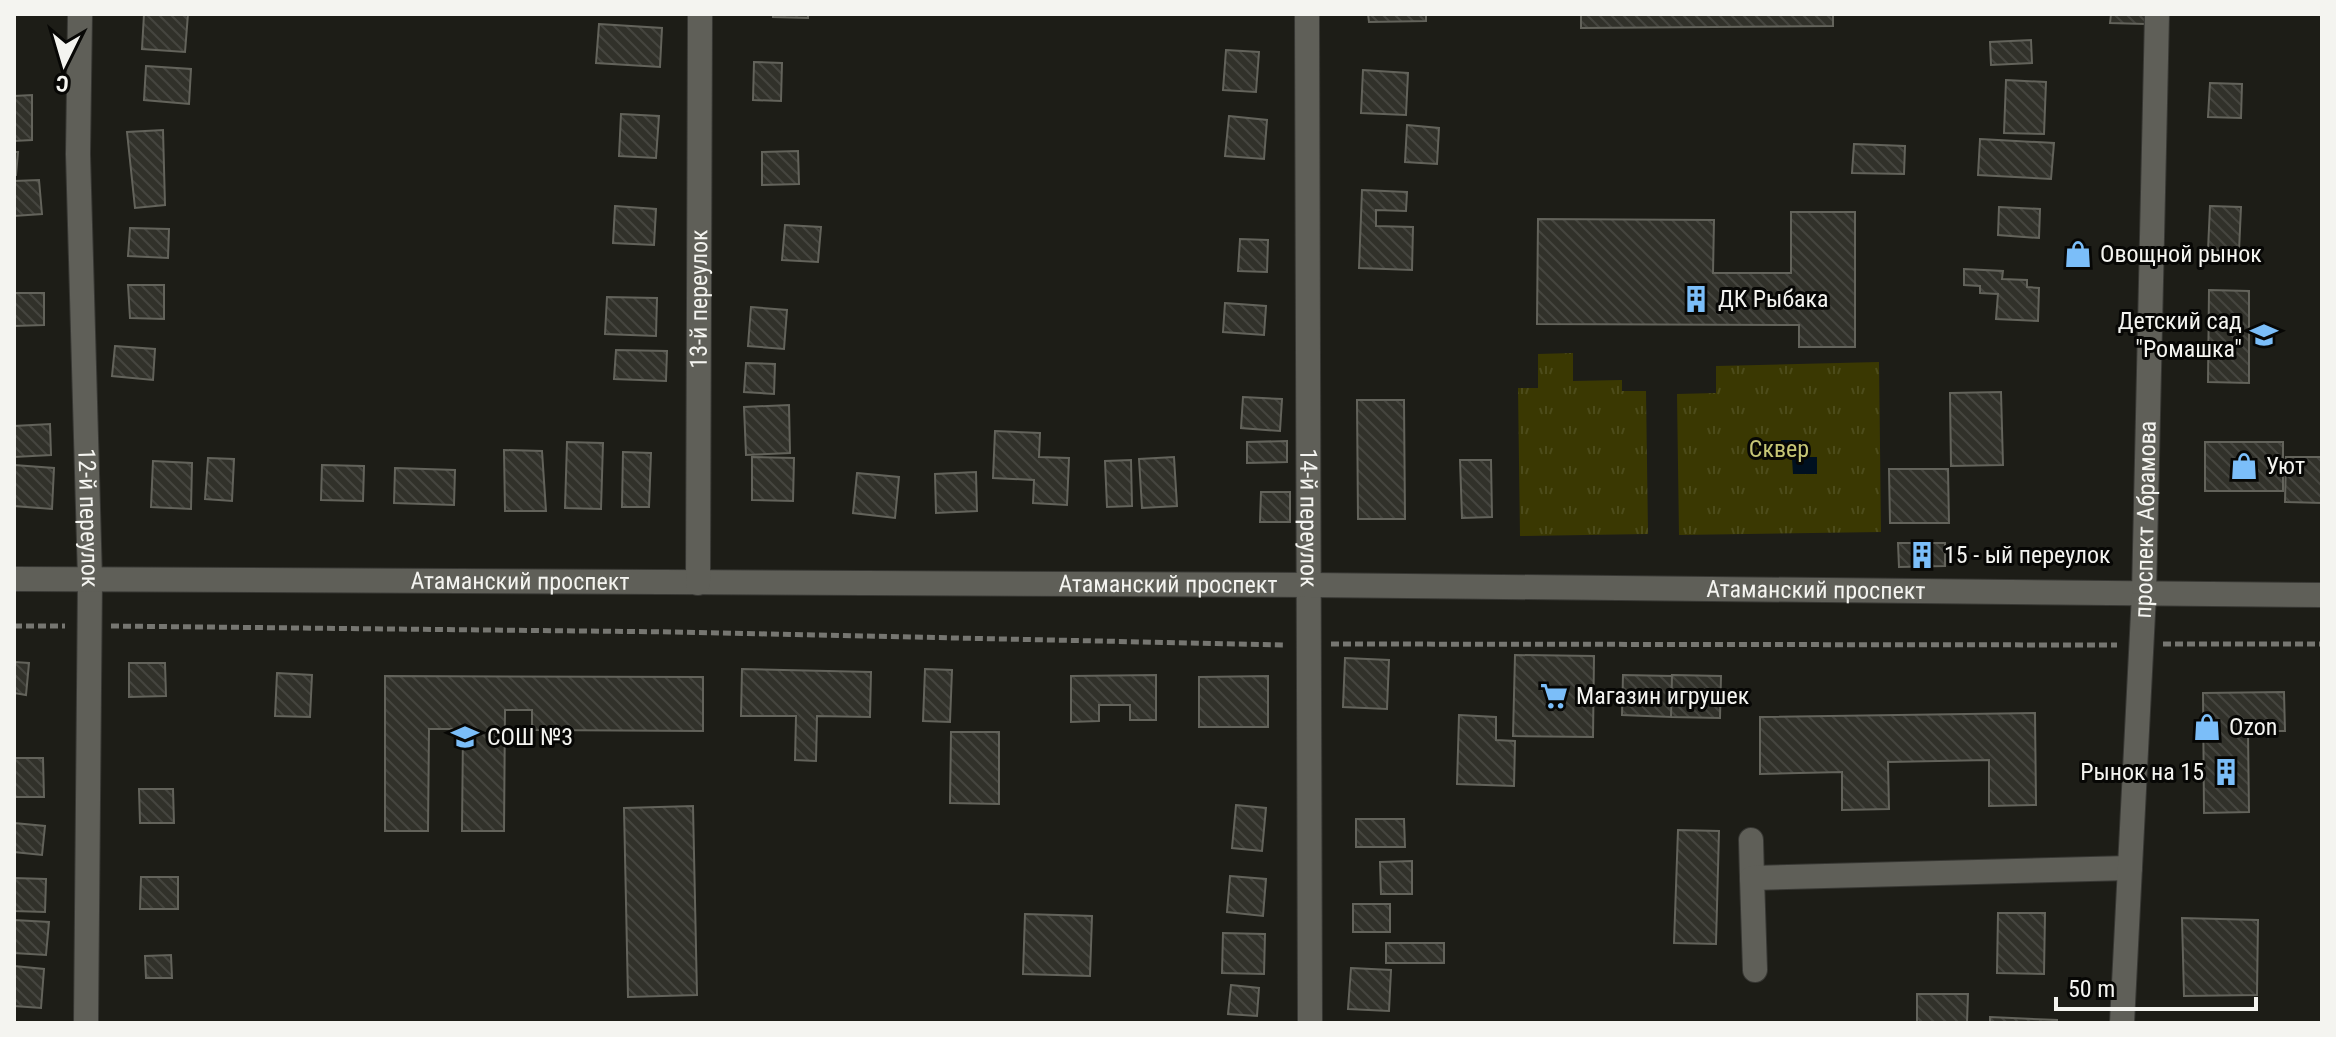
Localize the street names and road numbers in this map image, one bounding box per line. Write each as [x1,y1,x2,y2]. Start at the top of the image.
street label: 13-й переулок [685,229,713,369]
street label: проспект Абрамова [2129,420,2162,619]
street label: 12-й переулок [72,448,104,588]
street label: 14-й переулок [1294,448,1323,588]
street label: Атаманский проспект [410,567,630,596]
street label: Атаманский проспект [1058,570,1278,599]
street label: Атаманский проспект [1706,575,1926,605]

